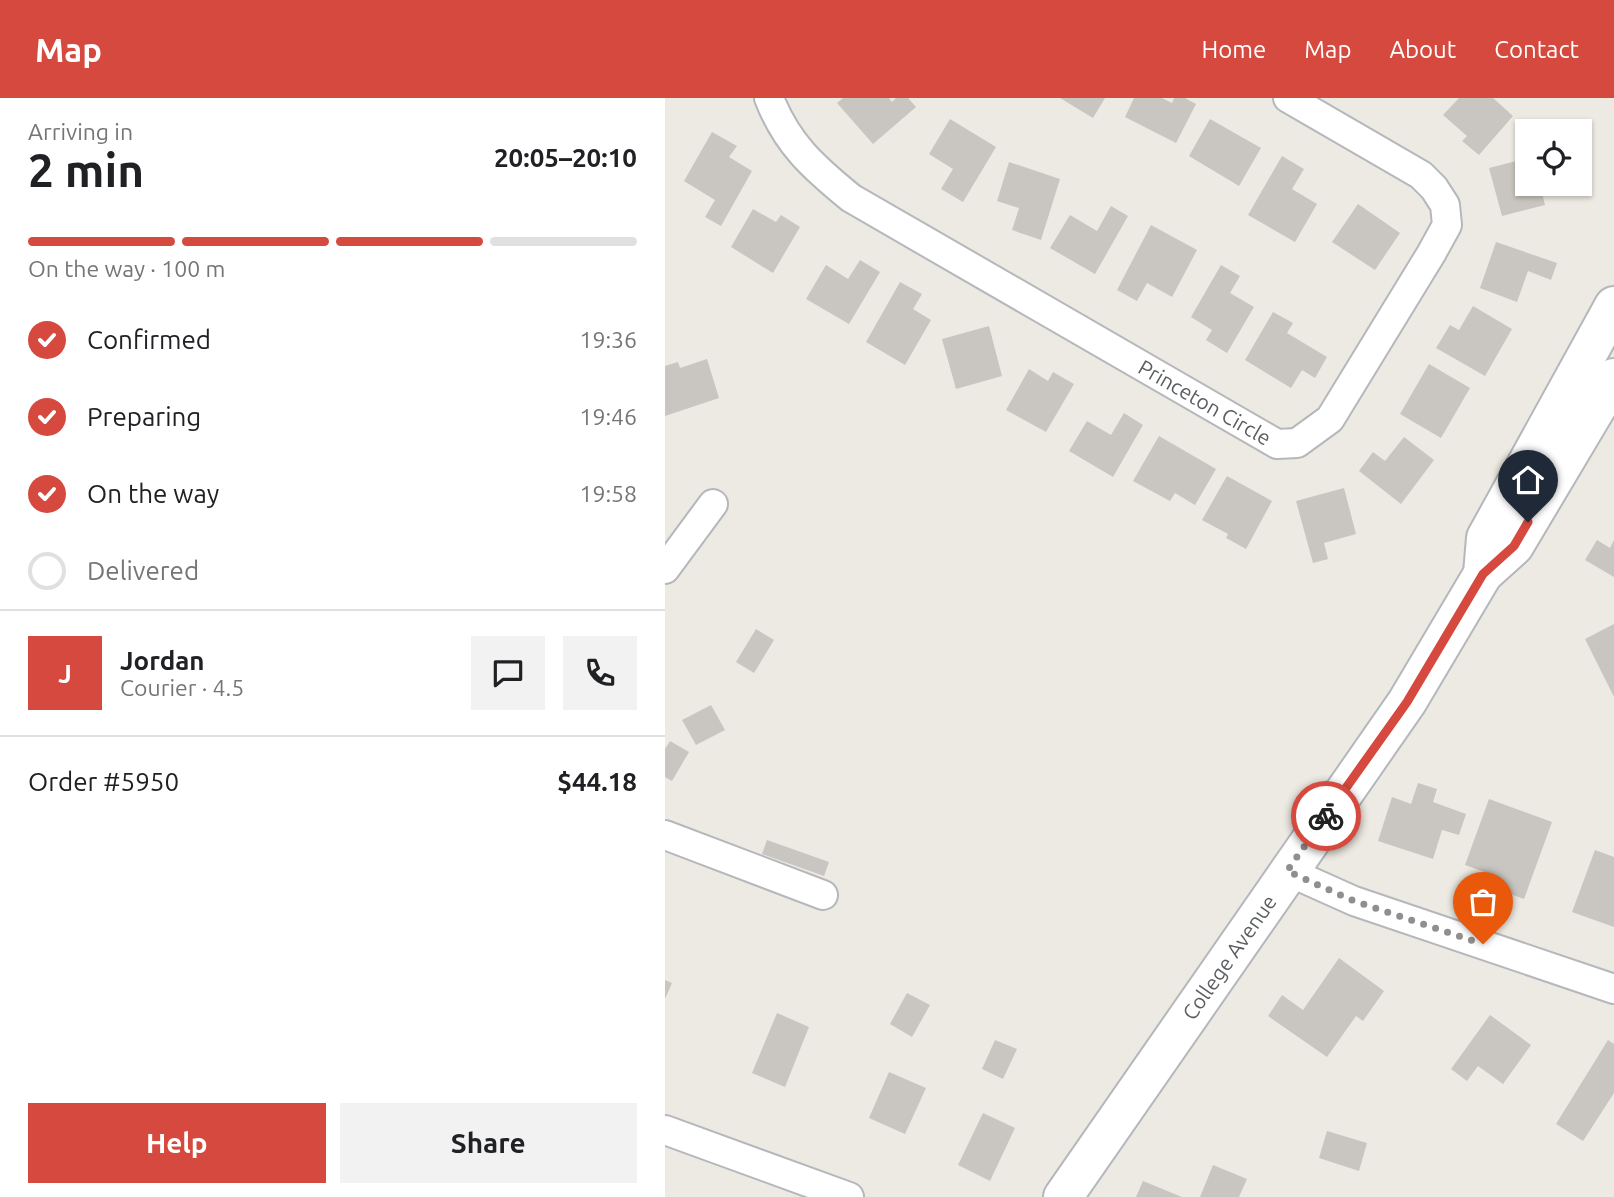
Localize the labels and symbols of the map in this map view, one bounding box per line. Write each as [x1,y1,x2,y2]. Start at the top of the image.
street label: Princeton Circle [1134,354,1276,450]
pin [1498,450,1558,522]
courier [1291,781,1361,851]
pin [1453,872,1513,944]
street label: College Avenue [1177,890,1281,1024]

